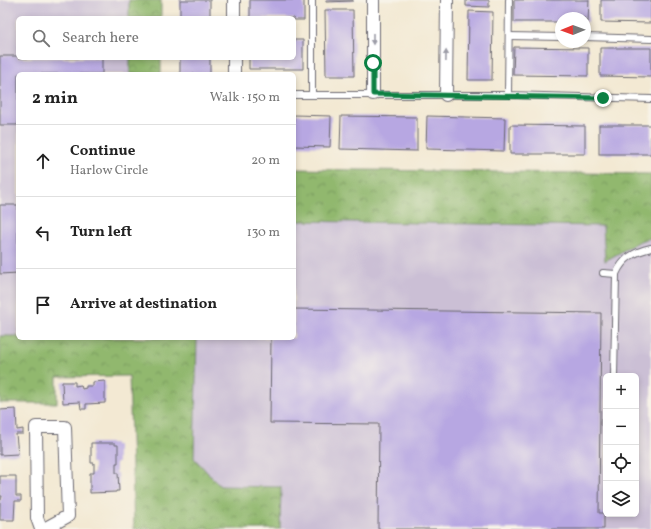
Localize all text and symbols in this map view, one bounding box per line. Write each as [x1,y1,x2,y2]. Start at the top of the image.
north arrow [555,12,591,48]
search box [16,16,296,60]
icon: search [30,27,52,49]
text: Search here [62,28,139,49]
one-way arrow [370,33,376,46]
one-way arrow [443,50,450,62]
route start [364,54,382,72]
text: 2 min [32,87,78,110]
text: Walk · 150 m [210,89,280,107]
route end [594,89,612,107]
text: Continue [70,141,135,162]
icon: ahead [32,150,54,172]
text: 20 m [251,152,280,170]
text: Harlow Circle [70,162,148,180]
icon: left [32,222,54,244]
text: Turn left [70,222,132,243]
text: 130 m [247,224,280,242]
icon: arrive [32,294,54,316]
text: Arrive at destination [70,294,217,315]
map controls [603,373,639,517]
button: + [603,373,639,409]
button: − [603,409,639,445]
button: locate [603,445,639,481]
button: layers [603,481,639,517]

